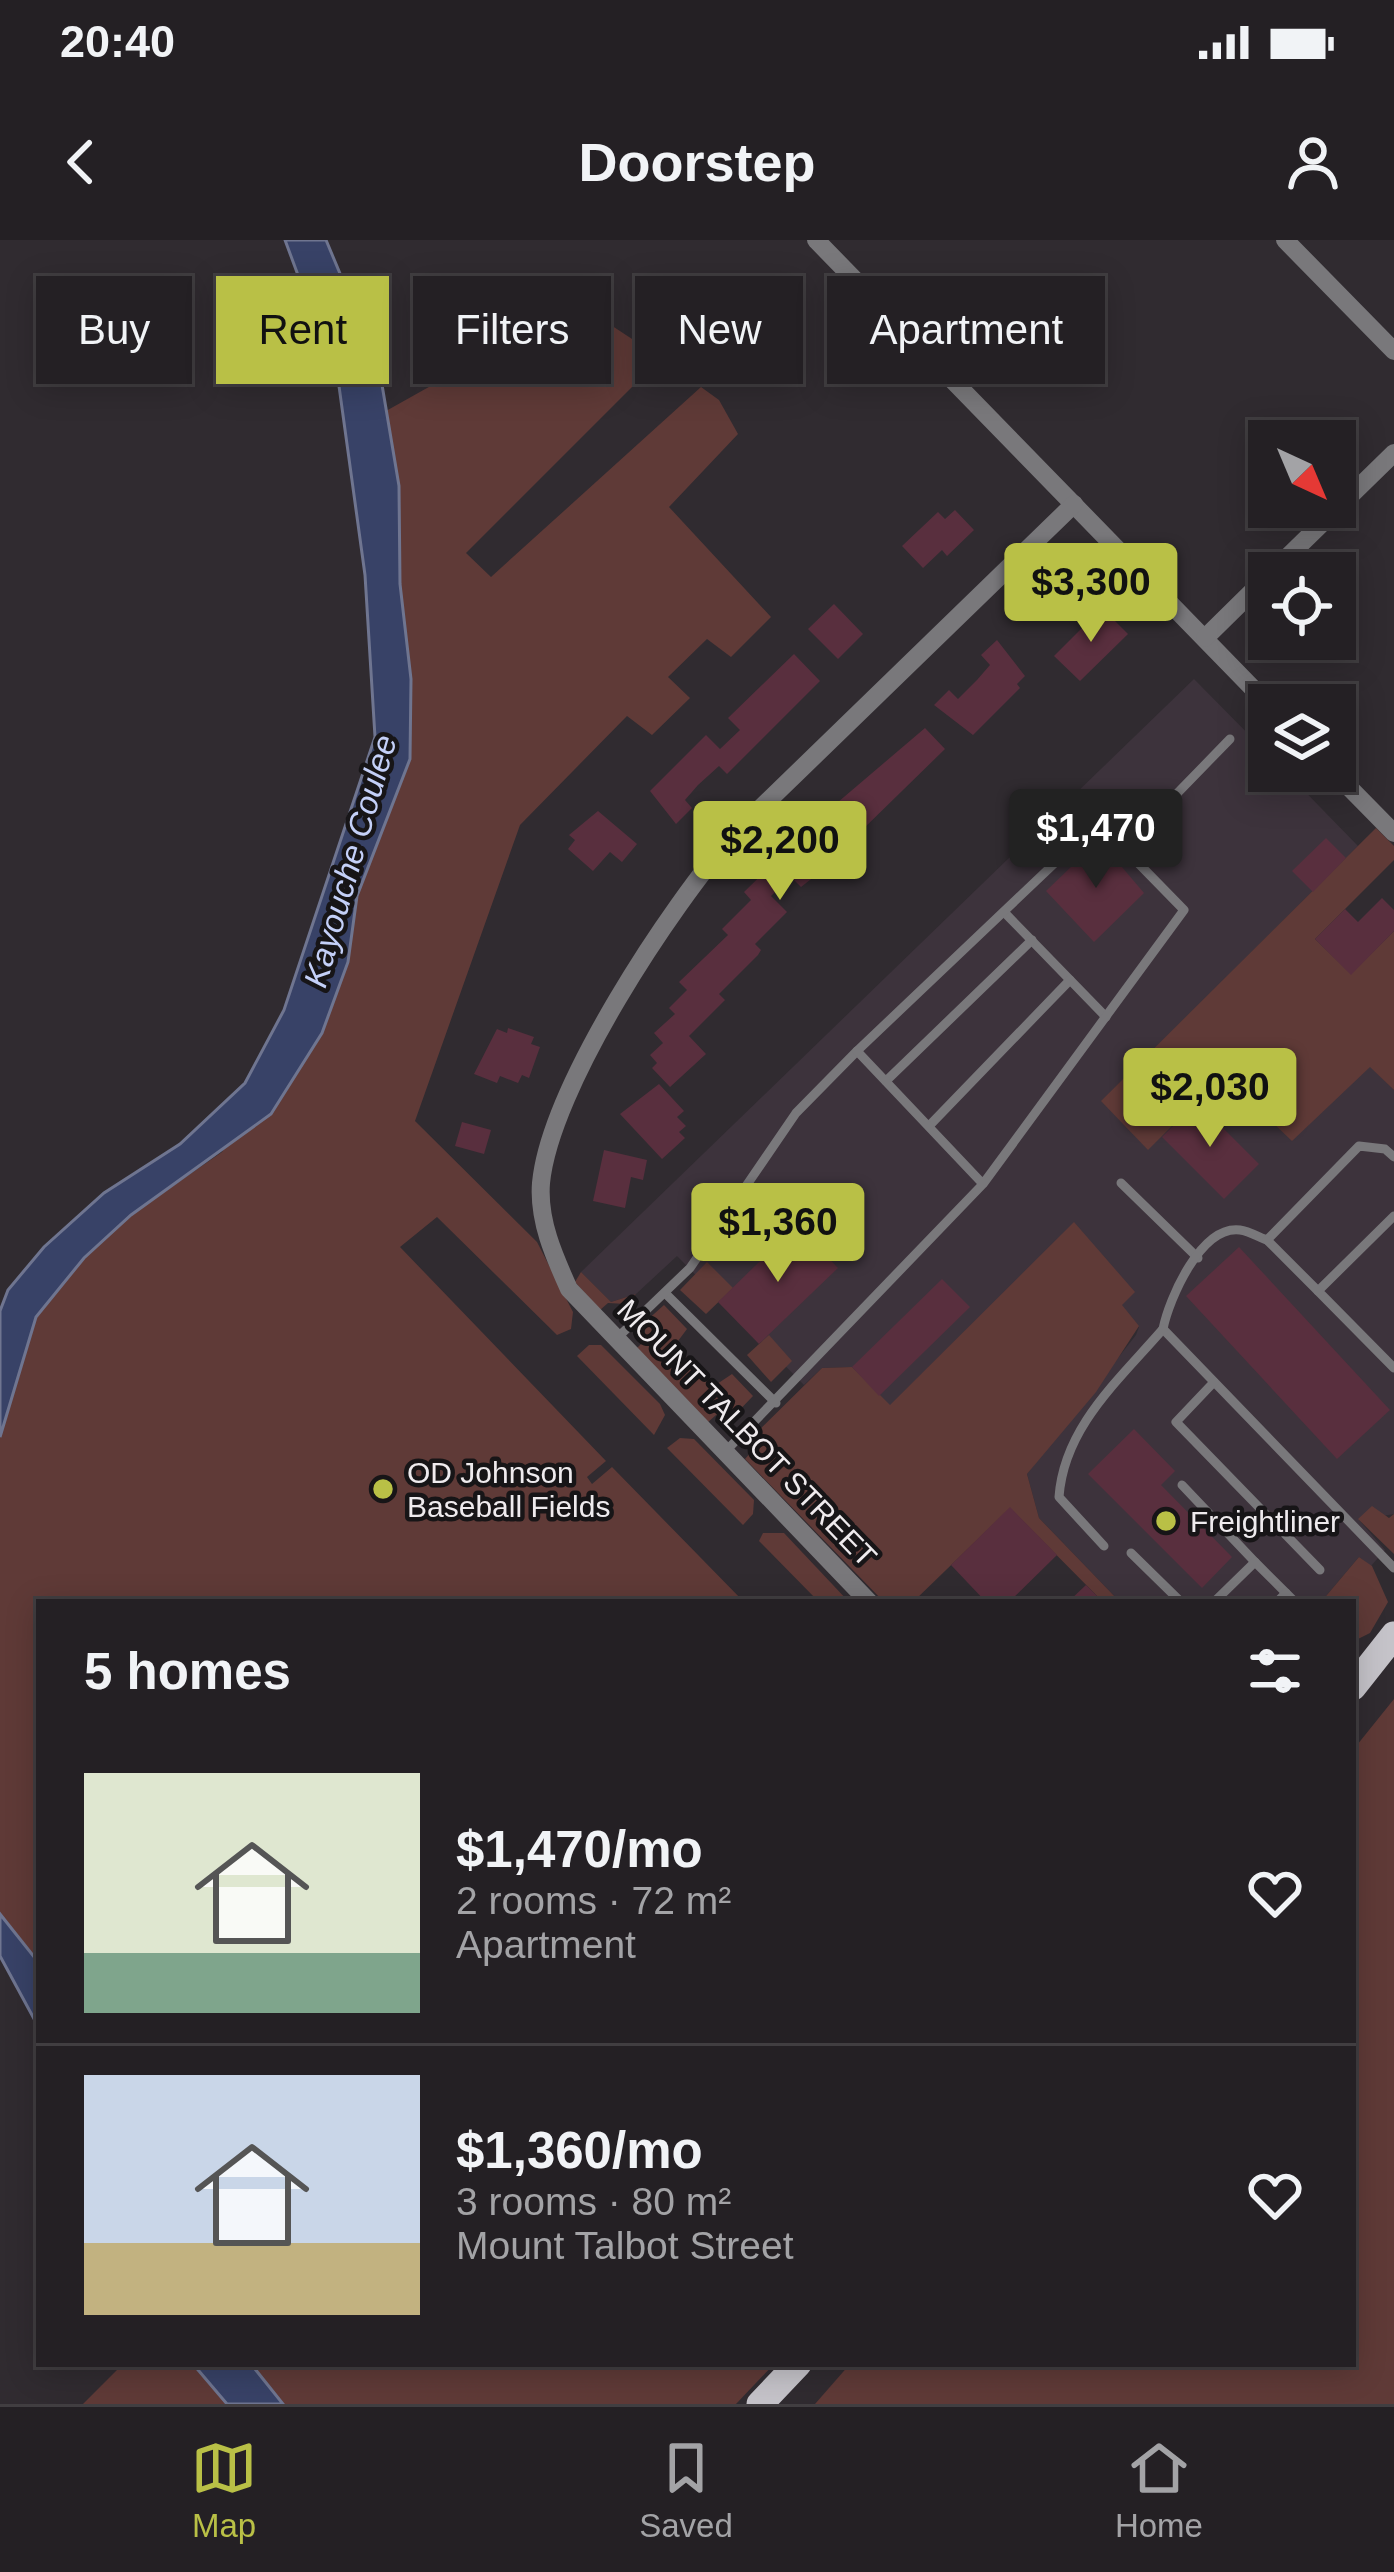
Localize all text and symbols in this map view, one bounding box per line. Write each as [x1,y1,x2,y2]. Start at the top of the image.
text: 20:40 [60,16,175,67]
icon: back [48,129,114,195]
icon: person [1280,129,1346,195]
text: Doorstep [578,132,816,192]
chip: Buy [36,276,192,384]
chip: Rent [216,276,389,384]
chip: Filters [413,276,611,384]
chip: New [635,276,803,384]
chip: Apartment [827,276,1105,384]
north arrow [1248,420,1356,528]
map controls [1248,420,1356,792]
pin: $3,300 [993,543,1189,645]
button: locate [1248,552,1356,660]
text: $3,300 [1031,560,1151,603]
button: layers [1248,684,1356,792]
water label: Kayouche Coulee [296,731,404,991]
pin: $1,470 [998,789,1194,891]
pin: $2,200 [682,801,878,903]
text: $1,470 [1036,806,1156,849]
text: $2,200 [720,818,840,861]
pin: $2,030 [1112,1048,1308,1150]
text: $2,030 [1150,1065,1270,1108]
pin: $1,360 [680,1183,876,1285]
text: $1,360 [718,1200,838,1243]
street label: MOUNT TALBOT STREET [611,1293,883,1573]
place label: OD Johnson Baseball Fields [407,1456,610,1523]
marker: OD Johnson Baseball Fields [370,1476,396,1502]
place label: Freightliner [1190,1505,1340,1538]
marker: Freightliner [1153,1508,1179,1534]
icon: filters [1242,1638,1308,1704]
text: 5 homes [84,1643,291,1700]
icon: home [180,1821,324,1965]
text: $1,470/mo [456,1821,703,1878]
icon: heart [1242,1860,1308,1926]
text: 2 rooms · 72 m² [456,1879,731,1922]
text: Apartment [456,1923,636,1966]
text: $1,360/mo [456,2122,703,2179]
icon: home [180,2123,324,2267]
icon: heart [1242,2162,1308,2228]
text: 3 rooms · 80 m² [456,2180,731,2223]
text: Mount Talbot Street [456,2224,793,2267]
tab: Map [191,2435,257,2545]
tab: Saved [639,2435,733,2545]
tab: Home [1115,2435,1203,2545]

